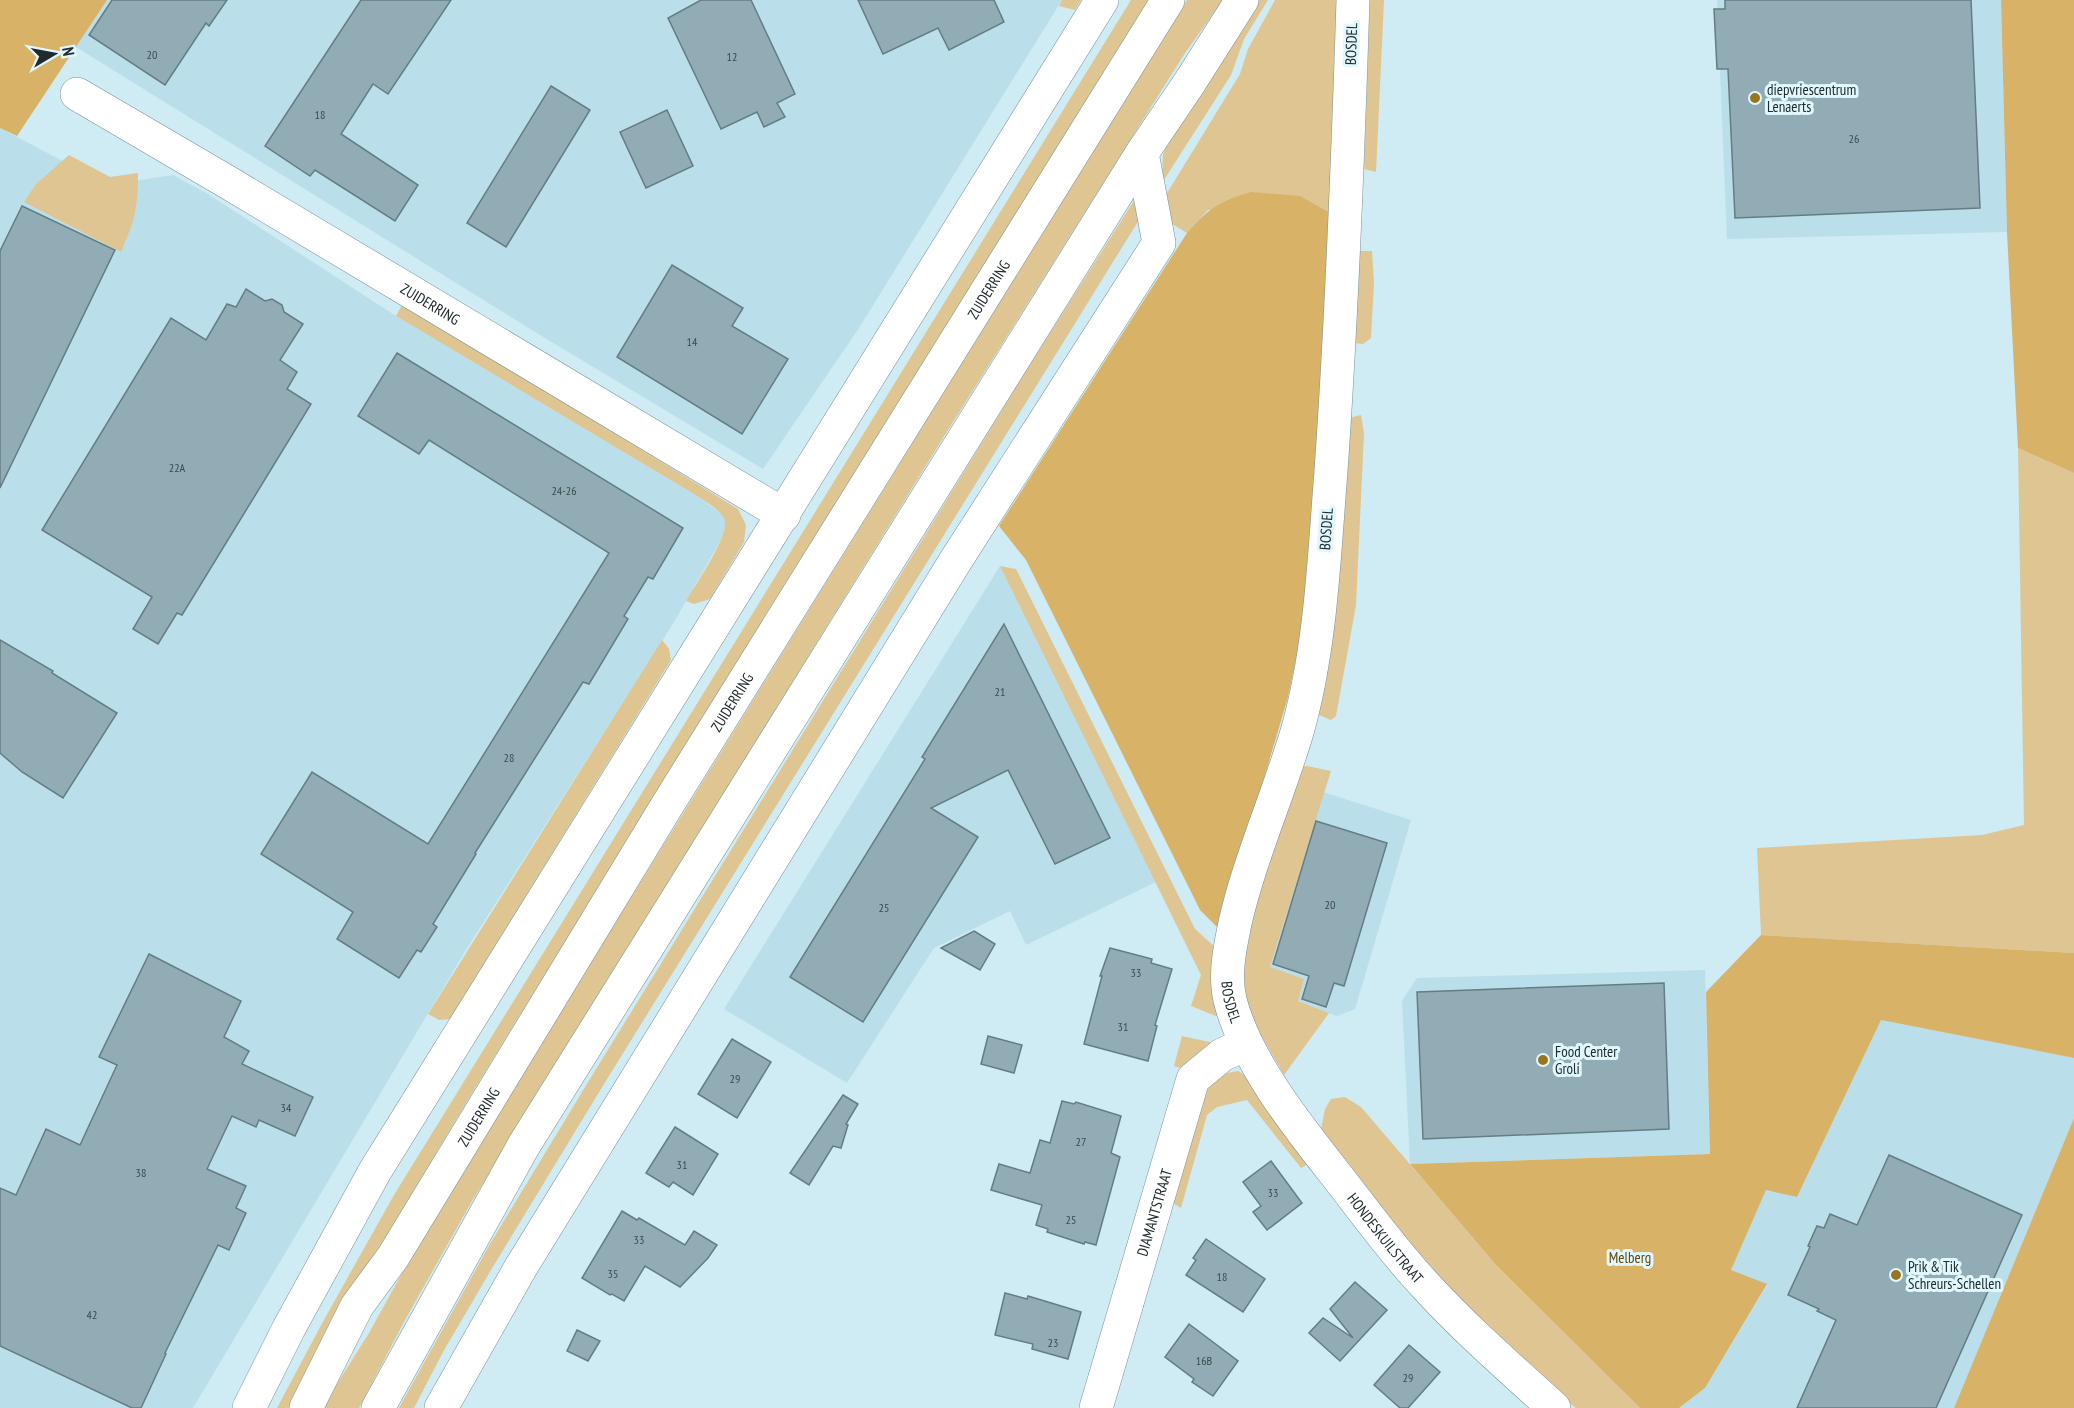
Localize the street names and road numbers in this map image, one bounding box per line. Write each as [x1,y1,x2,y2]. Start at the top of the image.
street label: BOSDEL [1341,22,1361,65]
street label: ZUIDERRING [963,256,1014,322]
street label: ZUIDERRING [398,279,464,329]
street label: BOSDEL [1315,506,1337,551]
street label: ZUIDERRING [706,669,757,735]
street label: BOSDEL [1218,980,1246,1026]
street label: ZUIDERRING [453,1084,503,1150]
street label: DIAMANTSTRAAT [1132,1166,1176,1258]
street label: HONDESKUILSTRAAT [1344,1189,1428,1287]

